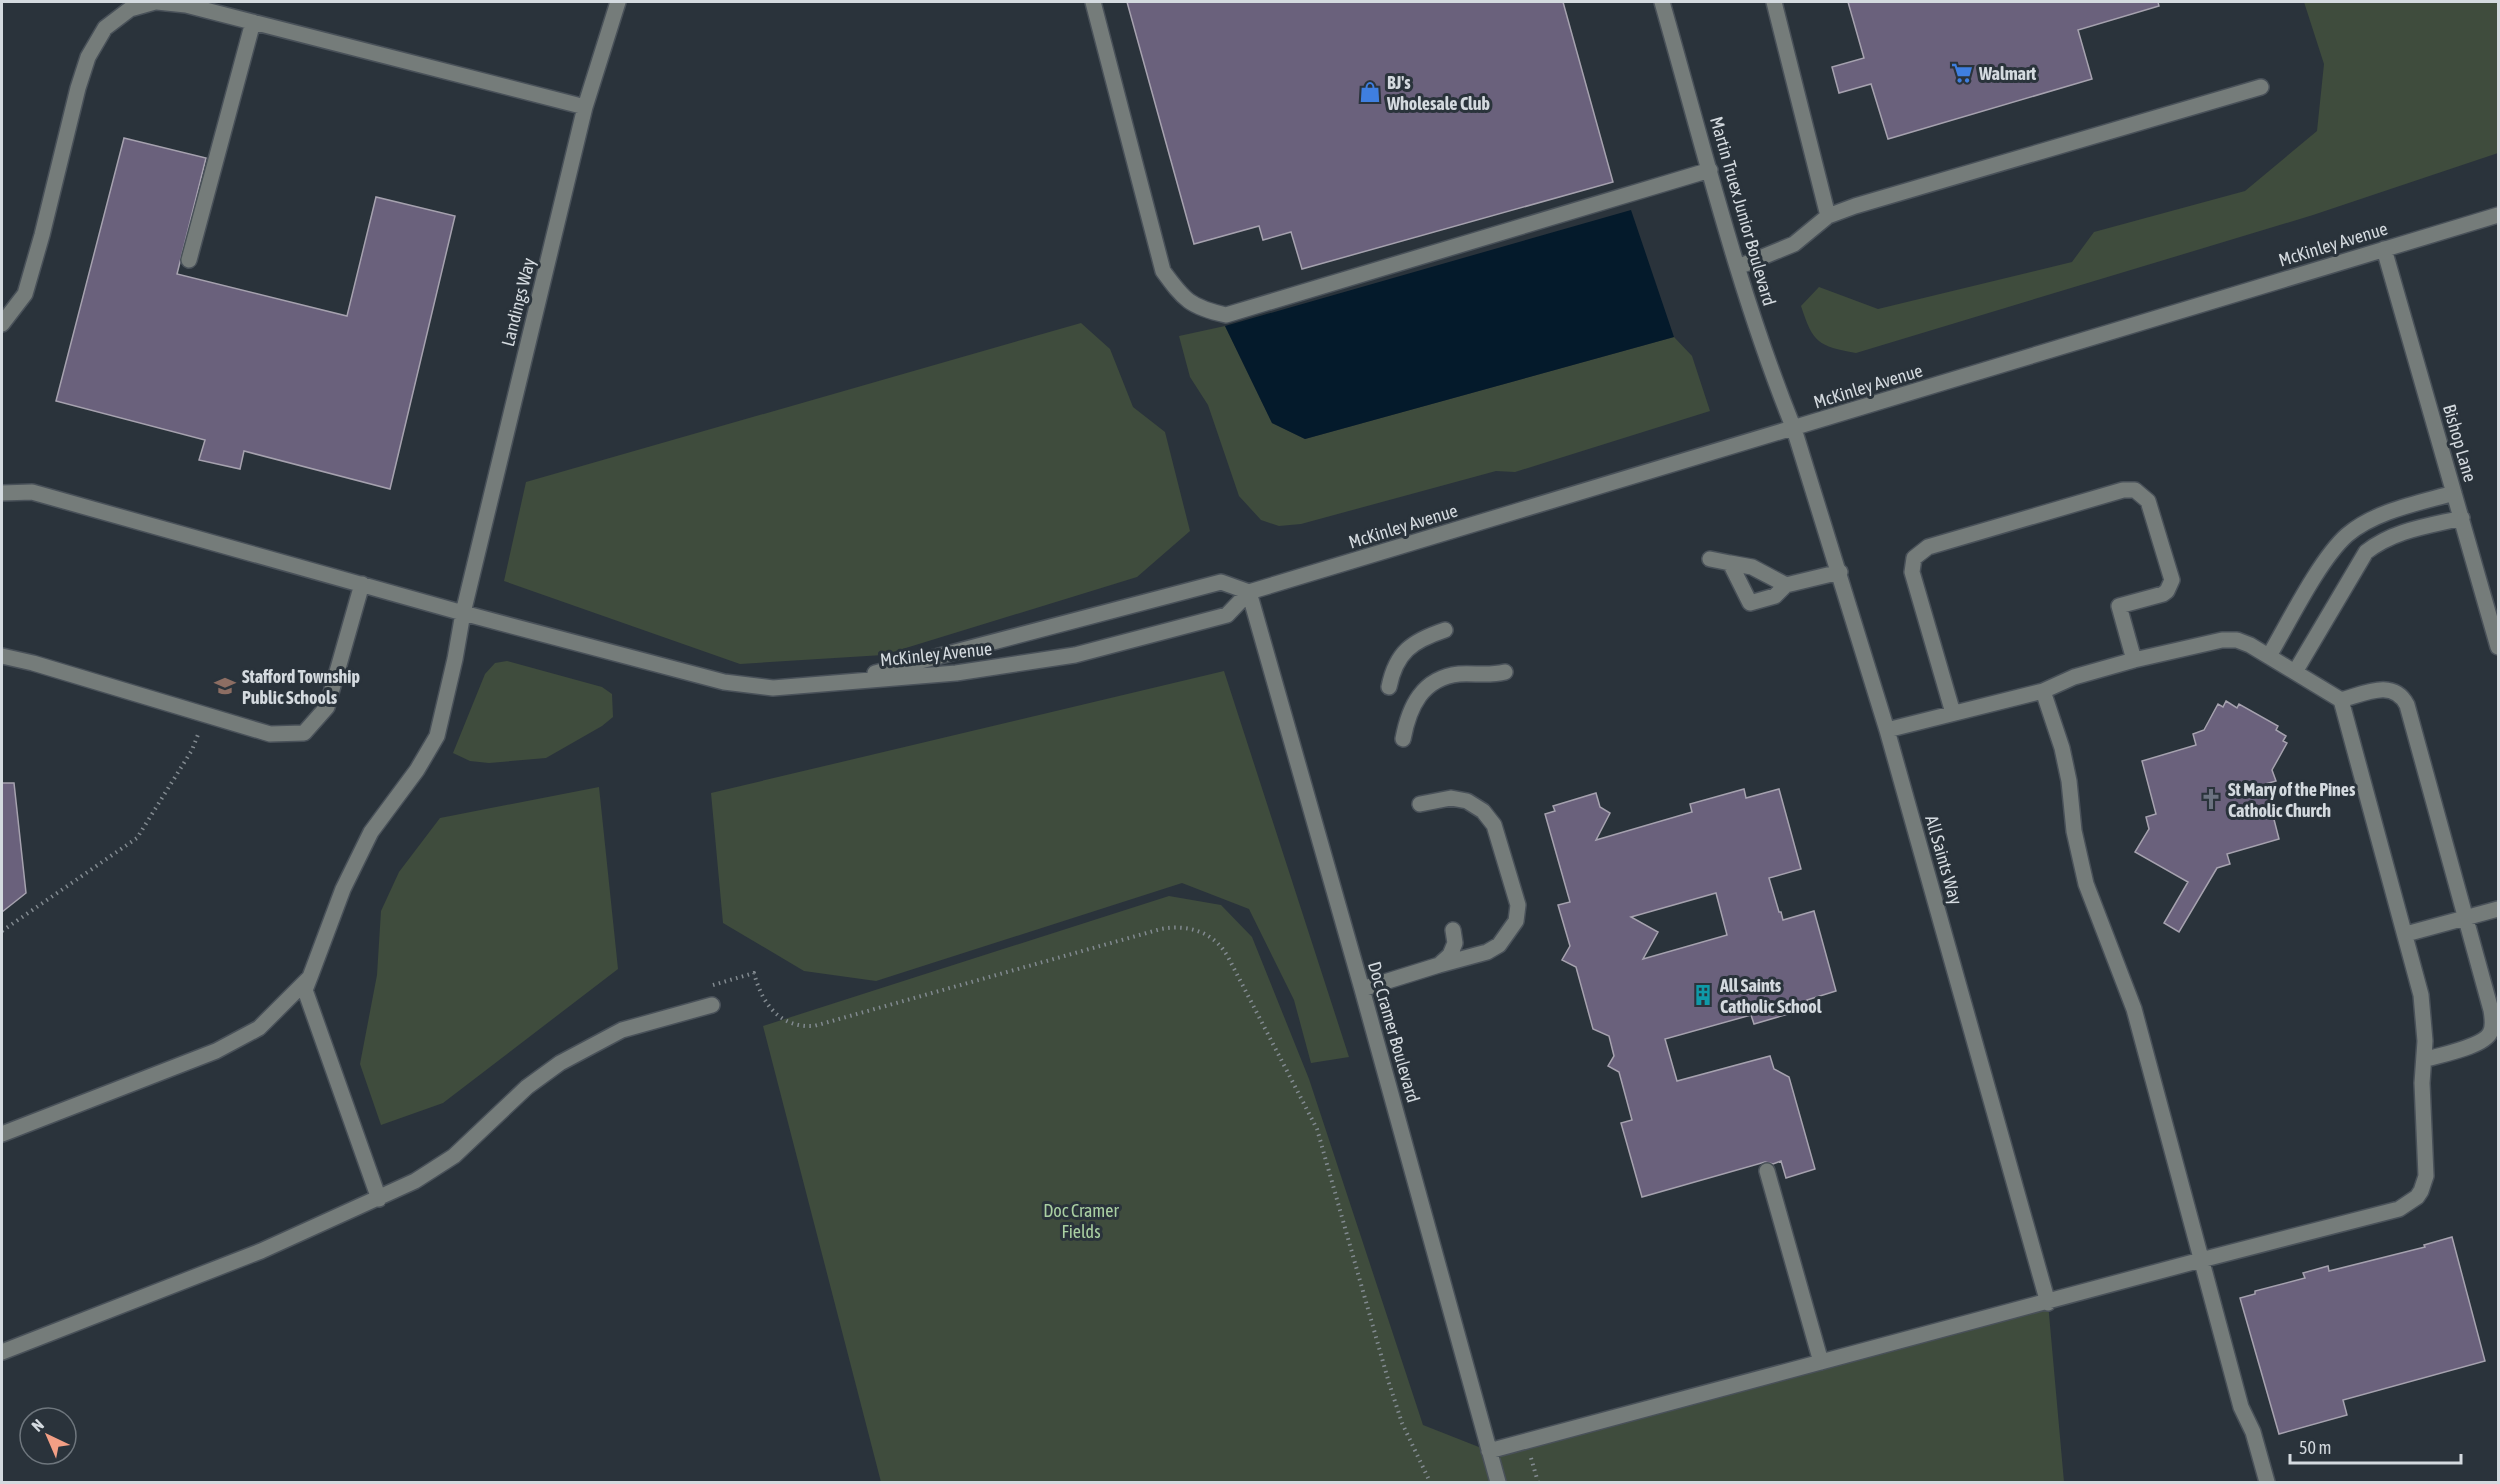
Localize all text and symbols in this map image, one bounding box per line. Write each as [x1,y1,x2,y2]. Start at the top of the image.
supermarket icon: Walmart [1950,61,1974,85]
place label: Walmart [1978,63,2037,84]
place label: BJ's Wholesale Club [1386,72,1490,114]
shop icon: BJ's Wholesale Club [1358,80,1382,104]
street label: Martin Truex Junior Boulevard [1706,114,1780,308]
street label: McKinley Avenue [2276,217,2390,271]
street label: Landings Way [497,256,539,348]
street label: McKinley Avenue [1811,359,1925,413]
street label: Bishop Lane [2439,402,2481,484]
street label: McKinley Avenue [1346,499,1460,553]
street label: McKinley Avenue [879,638,993,670]
place label: Stafford Township Public Schools [242,666,360,708]
school or university icon: Stafford Township Public Schools [213,674,237,698]
place label: St Mary of the Pines Catholic Church [2228,779,2356,821]
church icon: St Mary of the Pines Catholic Church [2199,787,2223,811]
street label: All Saints Way [1921,813,1967,907]
street label: Doc Cramer Boulevard [1364,959,1424,1105]
place label: All Saints Catholic School [1719,975,1822,1017]
building icon: All Saints Catholic School [1691,983,1715,1007]
park label: Doc Cramer Fields [1043,1200,1119,1242]
north arrow [18,1406,78,1466]
text: N [28,1415,47,1435]
scale bar [2290,1427,2461,1465]
text: 50 m [2299,1437,2331,1458]

